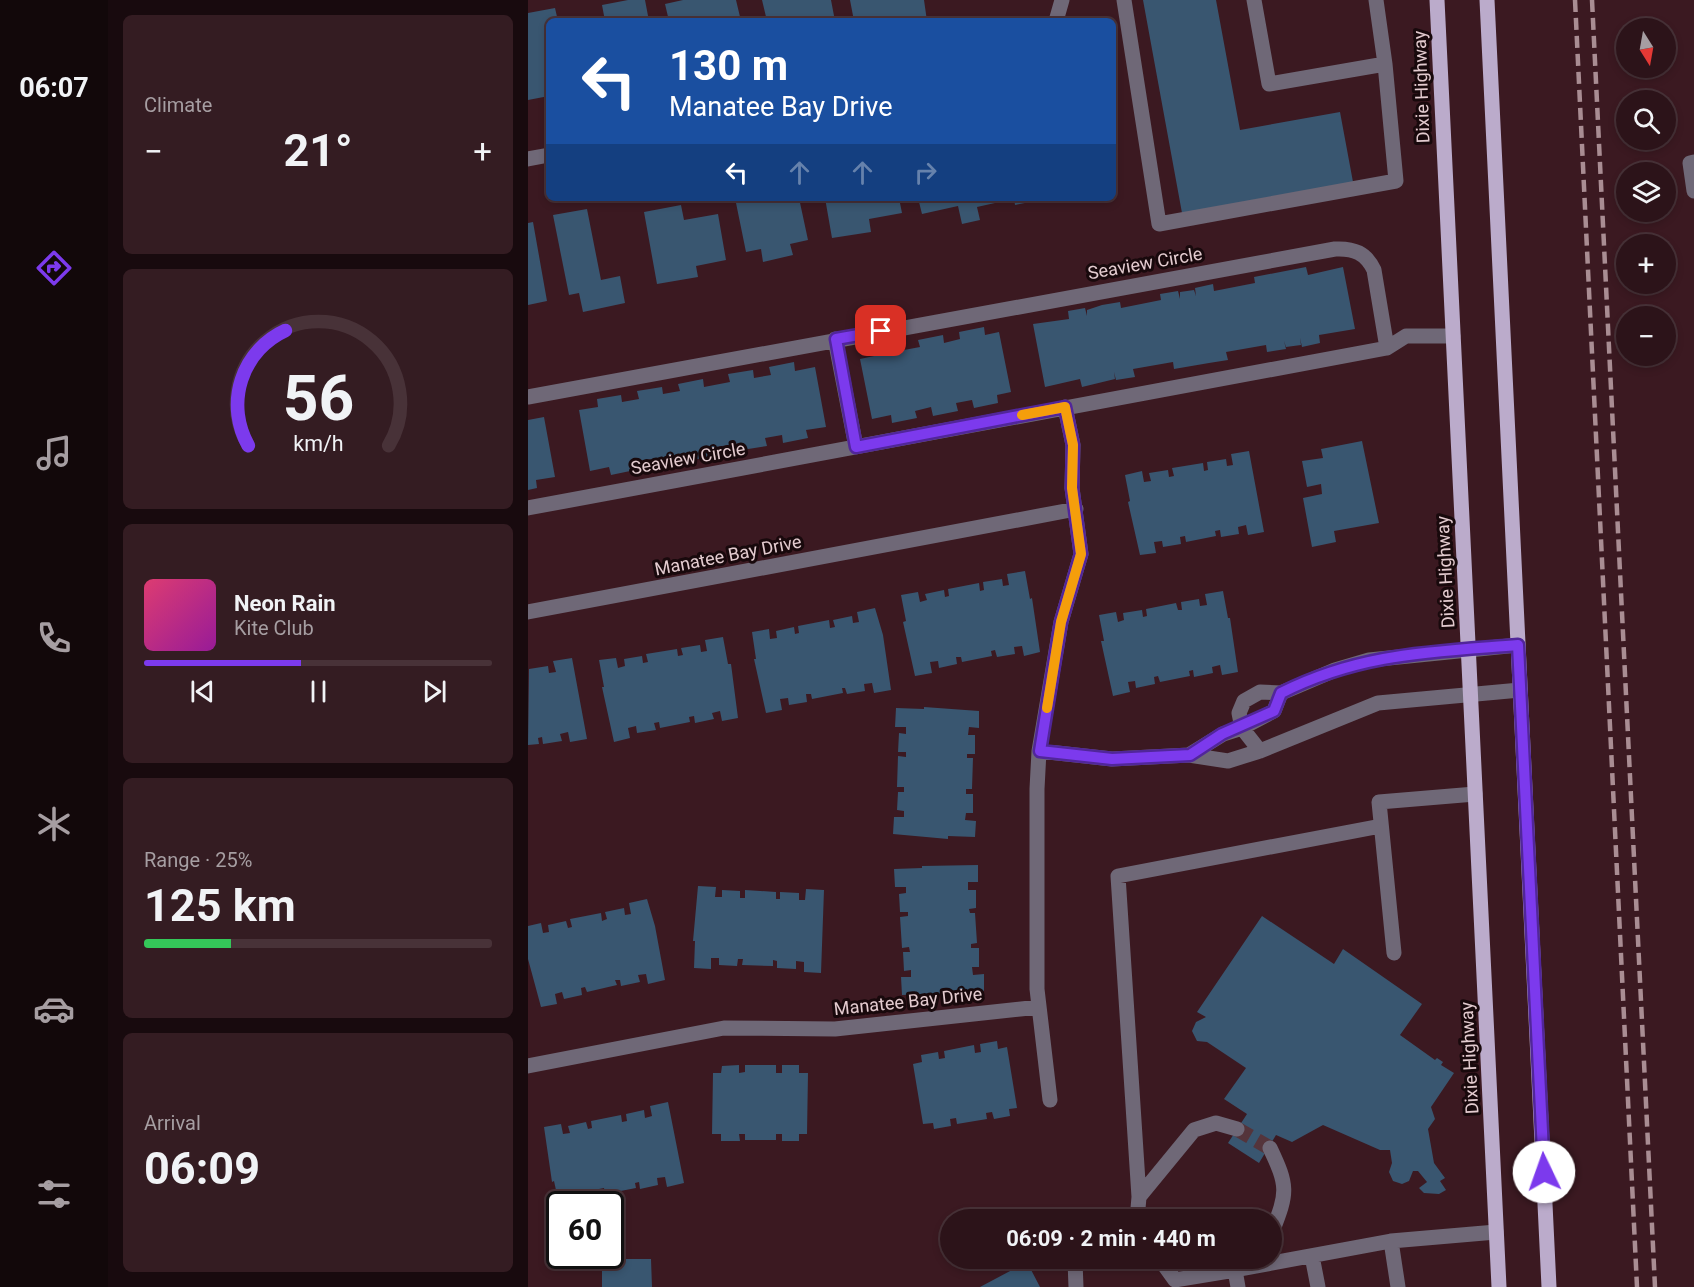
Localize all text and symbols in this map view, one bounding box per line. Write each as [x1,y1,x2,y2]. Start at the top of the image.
north arrow [1616,18,1676,78]
map controls [1616,18,1676,366]
street label: Dixie Highway [1409,30,1433,144]
text: 130 m [669,41,788,90]
icon: left [570,42,648,120]
text: 06:07 [19,72,89,104]
button: search [1616,90,1676,150]
text: Manatee Bay Drive [669,91,892,123]
text: Climate [144,93,212,117]
text: 21° [283,124,353,177]
text: − [144,132,163,171]
text: + [473,132,492,171]
icon: left [720,156,753,189]
icon: ahead [783,156,816,189]
icon: ahead [846,156,879,189]
icon: right [909,156,942,189]
button: layers [1616,162,1676,222]
button: + [1616,234,1676,294]
street label: Seaview Circle [1086,243,1204,283]
icon: directions [33,247,75,289]
pin [855,305,906,356]
button: − [1616,306,1676,366]
icon: arrive [864,314,897,347]
text: 56 [282,362,354,435]
icon: music [33,432,75,474]
text: km/h [293,432,343,457]
street label: Seaview Circle [629,438,747,478]
street label: Dixie Highway [1432,515,1458,629]
street label: Manatee Bay Drive [653,530,803,580]
text: Neon Rain [234,591,336,616]
text: Kite Club [234,616,314,640]
icon: phone [33,617,75,659]
icon: previous [186,675,219,708]
icon: pause [302,675,335,708]
icon: next [418,675,451,708]
icon: climate [33,803,75,845]
text: Range · 25% [144,848,252,872]
text: 125 km [144,879,296,932]
street label: Manatee Bay Drive [833,983,983,1019]
icon: car [33,988,75,1030]
street label: Dixie Highway [1456,1001,1482,1115]
text: Arrival [144,1111,201,1135]
position arrow [1512,1140,1576,1204]
text: 06:09 [144,1142,260,1195]
icon: filters [33,1173,75,1215]
speed limit sign: 60 [546,1191,624,1269]
text: 06:09 · 2 min · 440 m [1006,1226,1216,1251]

